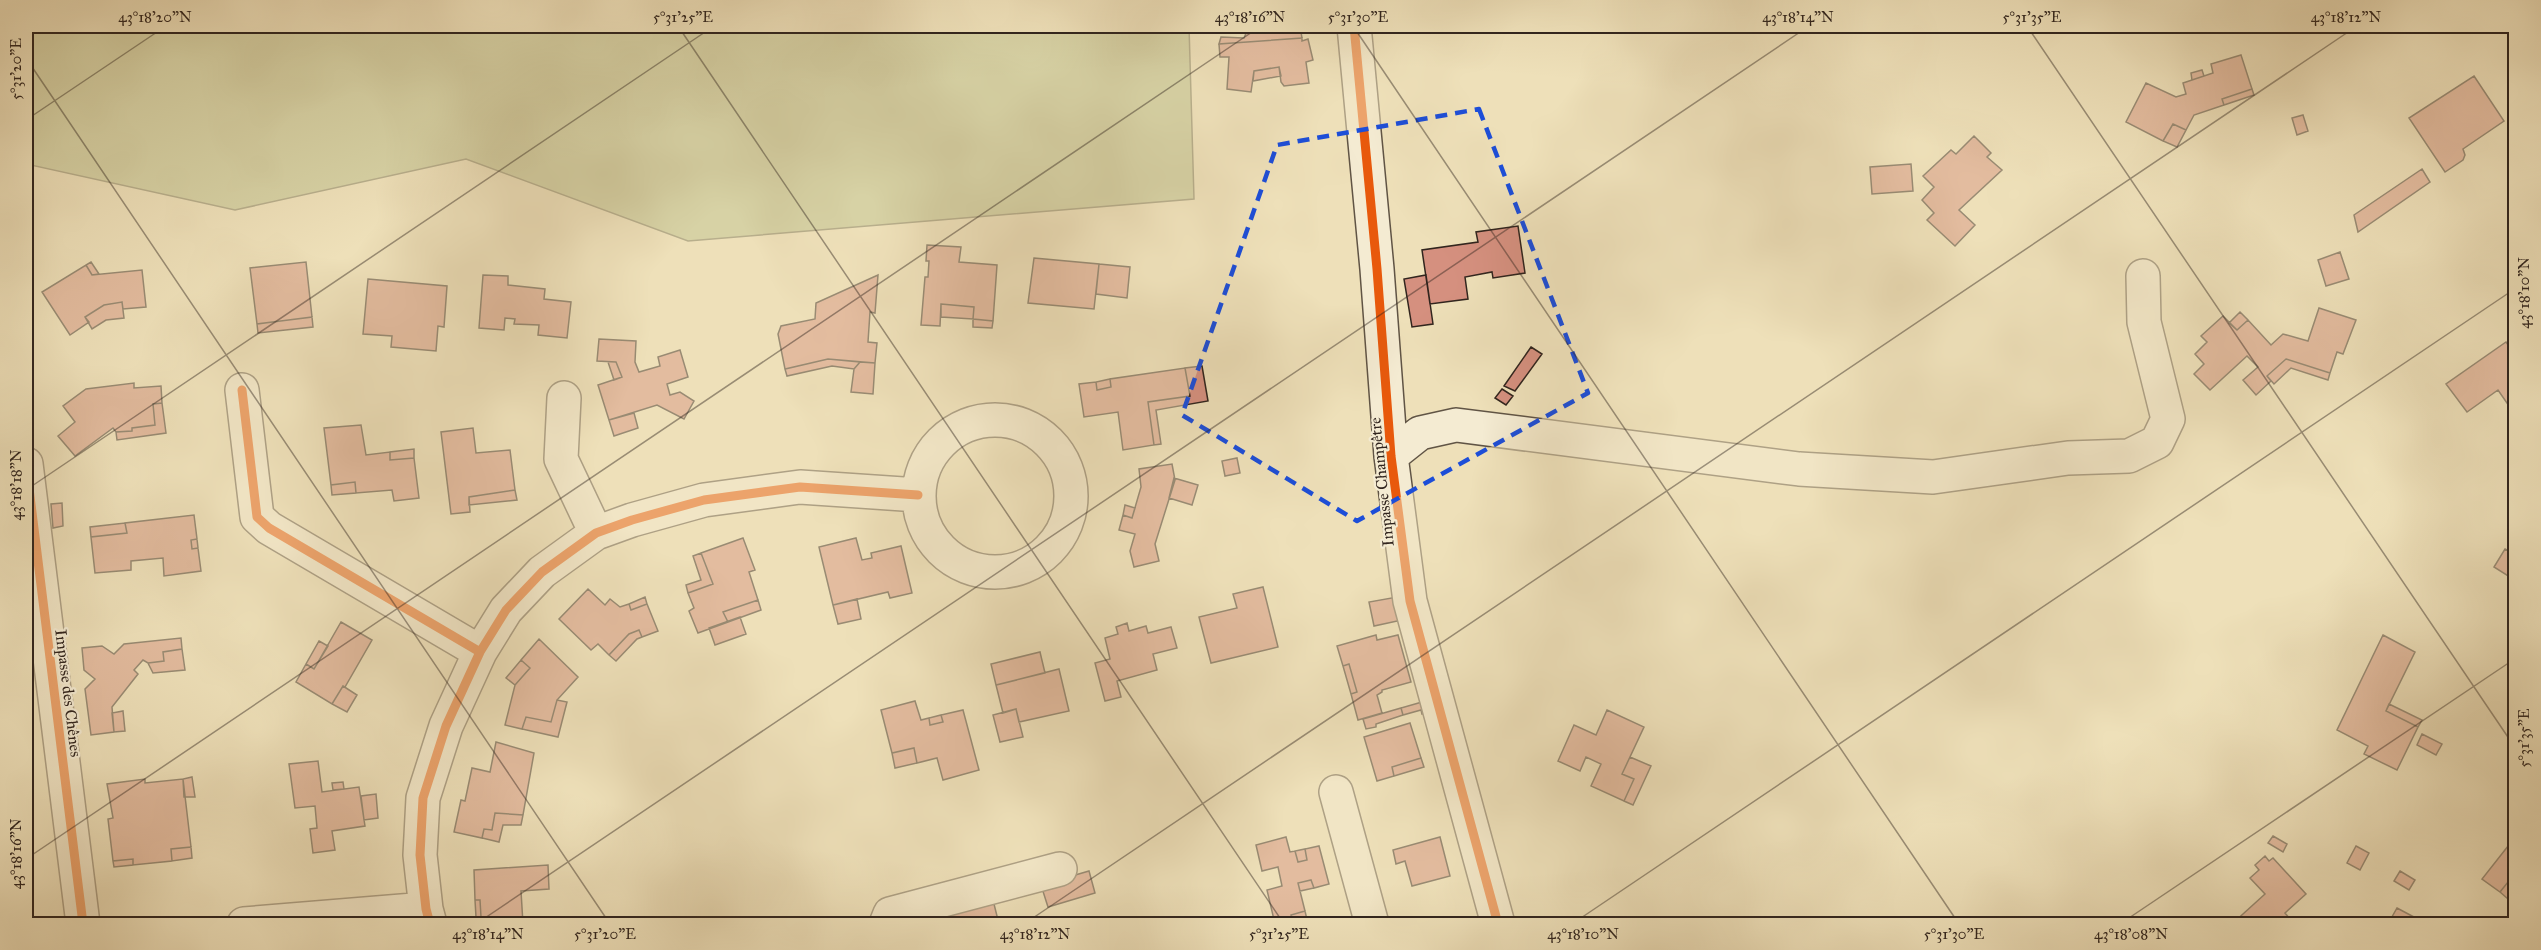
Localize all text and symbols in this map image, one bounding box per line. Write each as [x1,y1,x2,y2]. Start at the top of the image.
text: 43°18'20"N [118,8,192,26]
text: 5°31'25"E [653,8,713,26]
text: 43°18'16"N [1215,8,1286,26]
text: 5°31'30"E [1328,8,1389,26]
text: 43°18'14"N [1762,8,1834,26]
text: 5°31'35"E [2003,8,2062,26]
text: 43°18'12"N [2311,8,2382,26]
text: 5°31'20"E [7,38,25,100]
text: 43°18'10"N [2515,257,2533,329]
street label: Impasse Champêtre [1365,416,1398,547]
text: 43°18'18"N [7,449,25,521]
street label: Impasse des Chênes [51,628,86,758]
text: 5°31'35"E [2515,708,2533,767]
text: 43°18'16"N [7,818,25,889]
text: 43°18'14"N [452,925,524,943]
text: 5°31'20"E [574,925,636,943]
text: 43°18'12"N [1000,925,1071,943]
text: 5°31'25"E [1249,925,1309,943]
text: 43°18'10"N [1547,925,1619,943]
text: 5°31'30"E [1924,925,1985,943]
text: 43°18'08"N [2094,925,2168,943]

